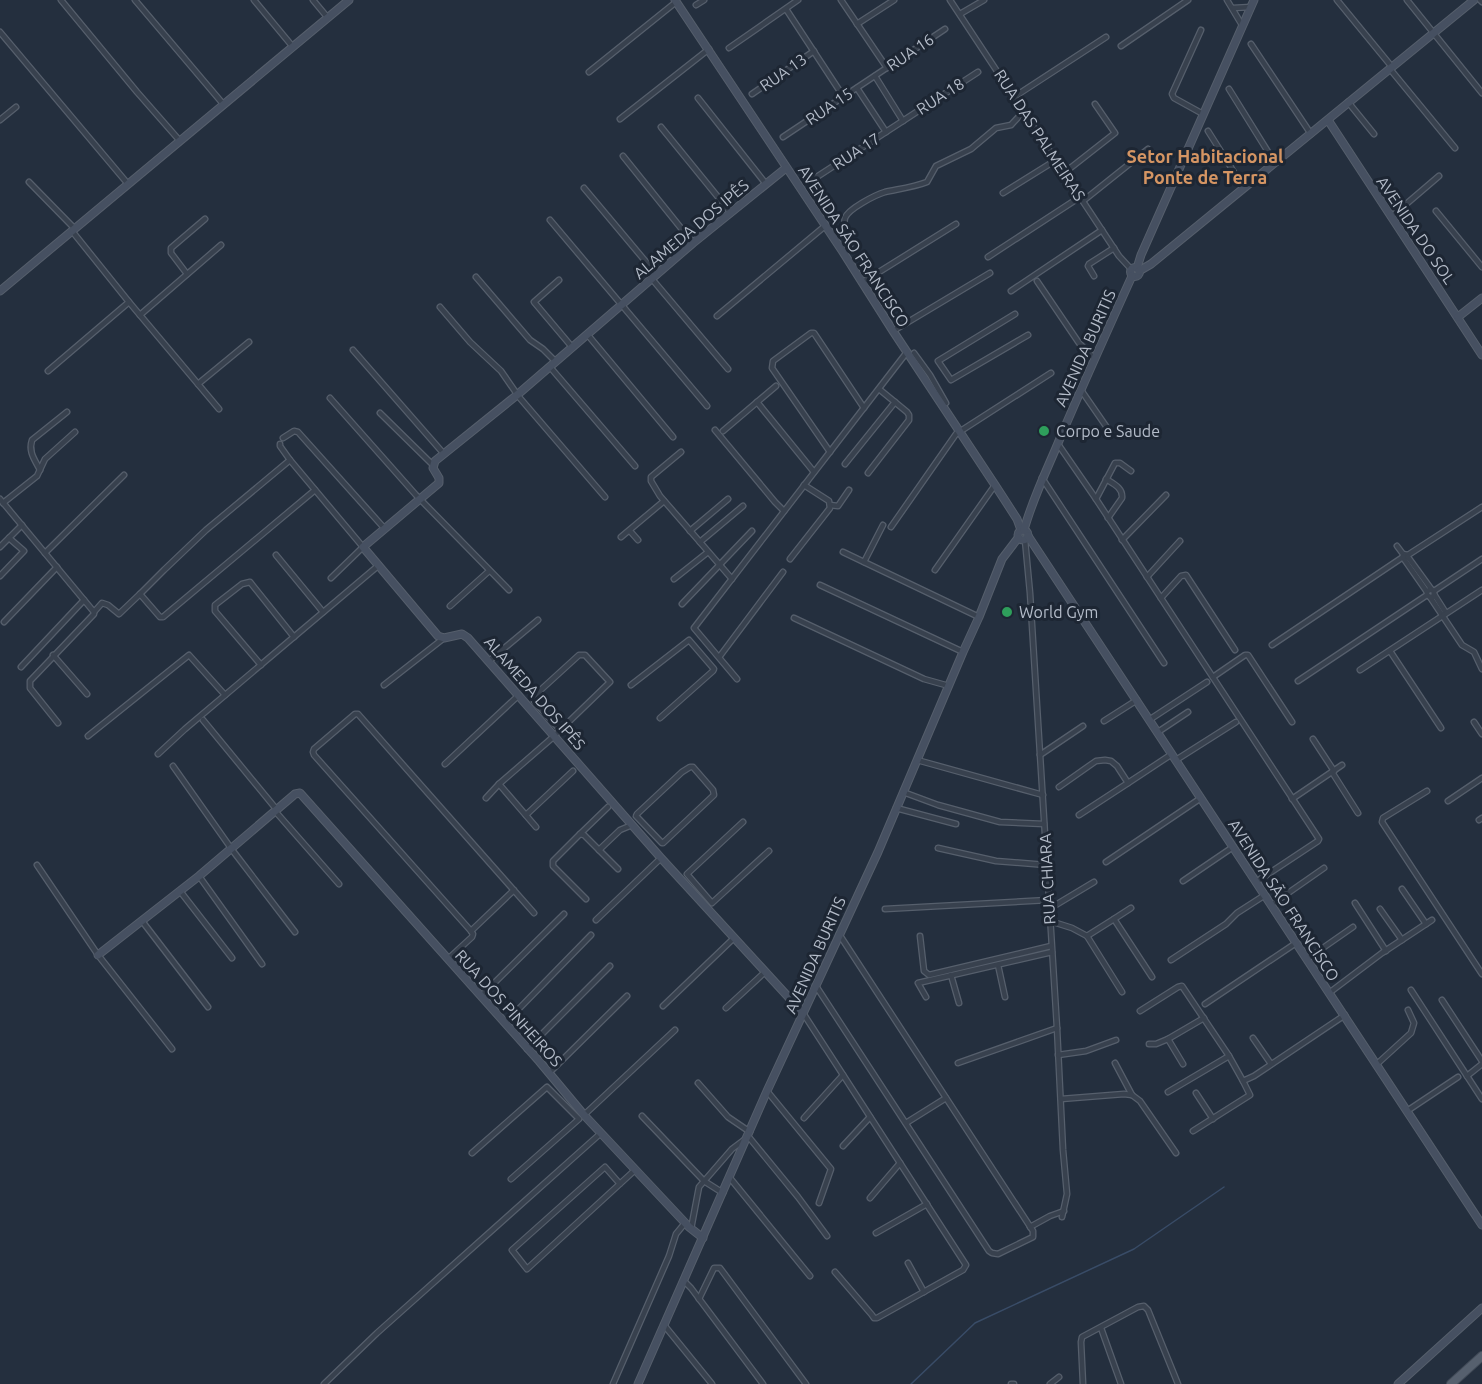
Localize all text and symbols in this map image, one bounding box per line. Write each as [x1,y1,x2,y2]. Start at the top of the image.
street label: RUA 16 [883,30,937,74]
street label: RUA 13 [756,49,810,95]
street label: RUA DAS PALMEIRAS [991,66,1089,204]
street label: RUA 18 [913,74,967,118]
street label: RUA 15 [802,84,856,128]
street label: RUA 17 [829,129,883,173]
district label: Setor Habitacional Ponte de Terra [1127,146,1284,187]
street label: AVENIDA SÃO FRANCISCO [795,161,914,330]
street label: AVENIDA DO SOL [1373,173,1459,287]
street label: ALAMEDA DOS IPÊS [629,175,752,282]
street label: AVENIDA BURITIS [1051,287,1119,409]
place label: Corpo e Saude [1056,422,1160,440]
marker: Corpo e Saude [1037,424,1051,438]
place label: World Gym [1019,603,1098,621]
marker: World Gym [1000,605,1014,619]
street label: ALAMEDA DOS IPÊS [481,632,590,753]
street label: AVENIDA SÃO FRANCISCO [1225,815,1344,984]
street label: RUA CHIARA [1036,832,1058,925]
street label: AVENIDA BURITIS [781,894,849,1016]
street label: RUA DOS PINHEIROS [452,946,566,1070]

